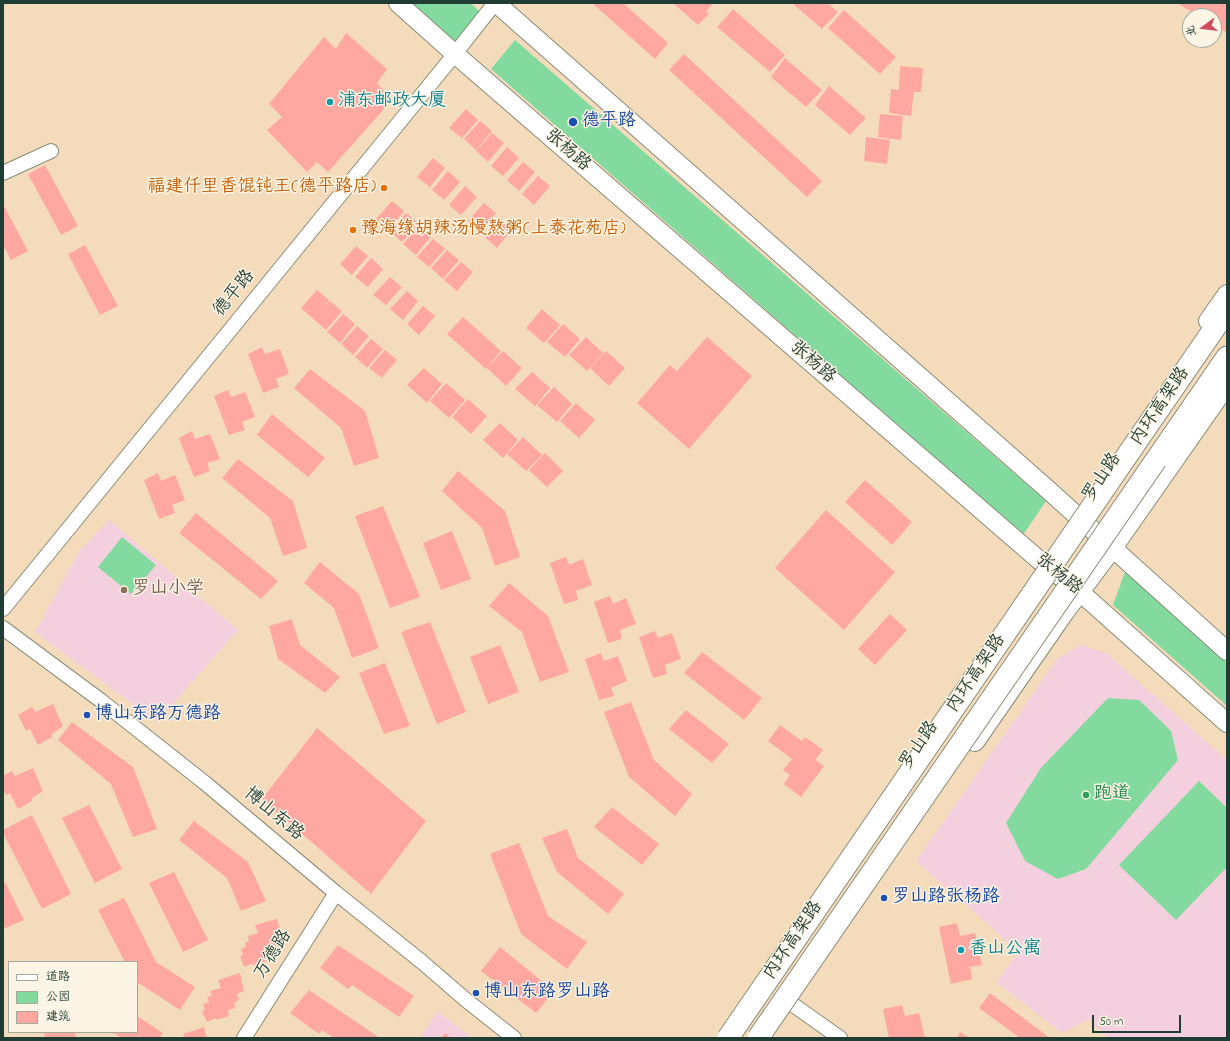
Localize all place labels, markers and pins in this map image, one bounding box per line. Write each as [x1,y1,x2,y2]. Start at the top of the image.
place label: 浦东邮政大厦 [338,91,446,113]
marker: 浦东邮政大厦 [325,97,335,107]
place label: 德平路 [582,111,636,133]
marker: 德平路 [567,116,579,128]
place label: 福建仟里香馄钝王(德平路店) [147,177,376,199]
marker: 福建仟里香馄钝王(德平路店) [379,183,389,193]
place label: 豫海缘胡辣汤慢熬粥(上泰花苑店) [361,219,626,241]
marker: 豫海缘胡辣汤慢熬粥(上泰花苑店) [348,225,358,235]
place label: 罗山小学 [132,579,204,601]
marker: 罗山小学 [119,585,129,595]
place label: 博山东路万德路 [95,704,221,726]
marker: 博山东路万德路 [82,710,92,720]
place label: 跑道 [1094,784,1130,806]
marker: 跑道 [1081,790,1091,800]
place label: 罗山路张杨路 [892,887,1000,909]
marker: 罗山路张杨路 [879,893,889,903]
place label: 香山公寓 [969,939,1041,961]
marker: 香山公寓 [956,945,966,955]
place label: 博山东路罗山路 [484,982,610,1004]
marker: 博山东路罗山路 [471,988,481,998]

